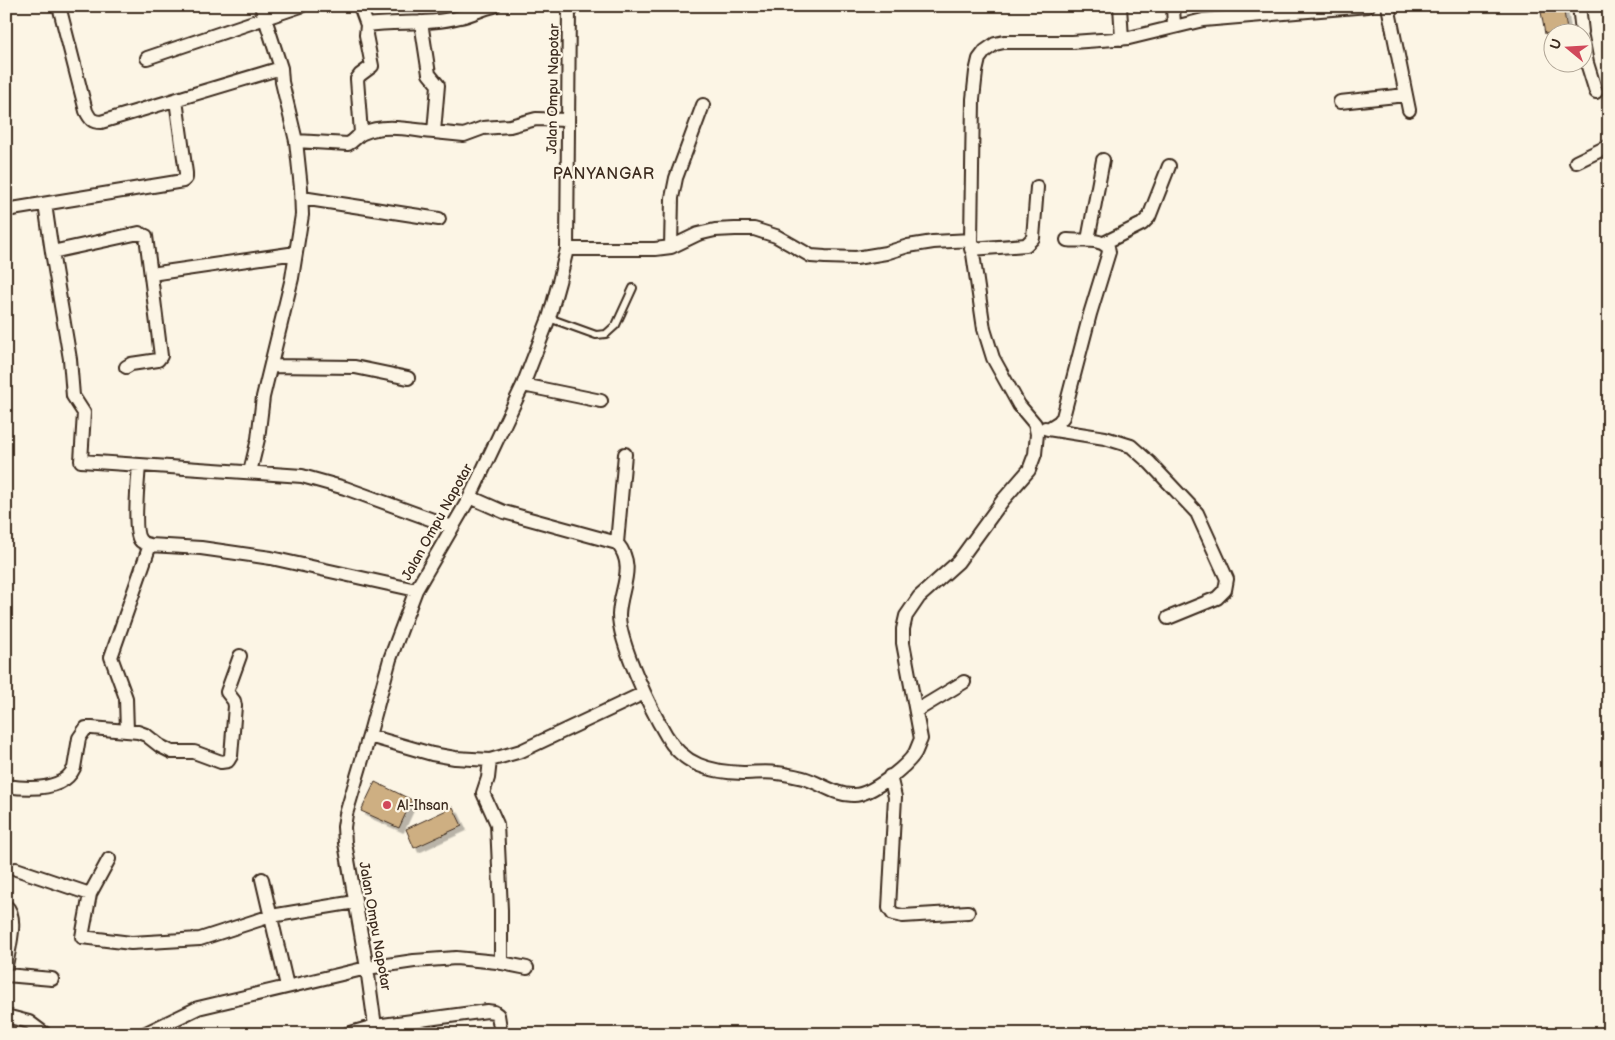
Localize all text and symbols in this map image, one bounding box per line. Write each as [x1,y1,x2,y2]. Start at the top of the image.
north arrow [1542,22,1592,72]
street label: Jalan Ompu Napotar [543,23,563,154]
text: U [1546,37,1566,52]
district label: PANYANGAR [553,165,655,184]
street label: Jalan Ompu Napotar [398,460,477,583]
place label: Al-Ihsan [397,797,449,814]
marker: Al-Ihsan [381,799,393,811]
street label: Jalan Ompu Napotar [355,860,395,993]

